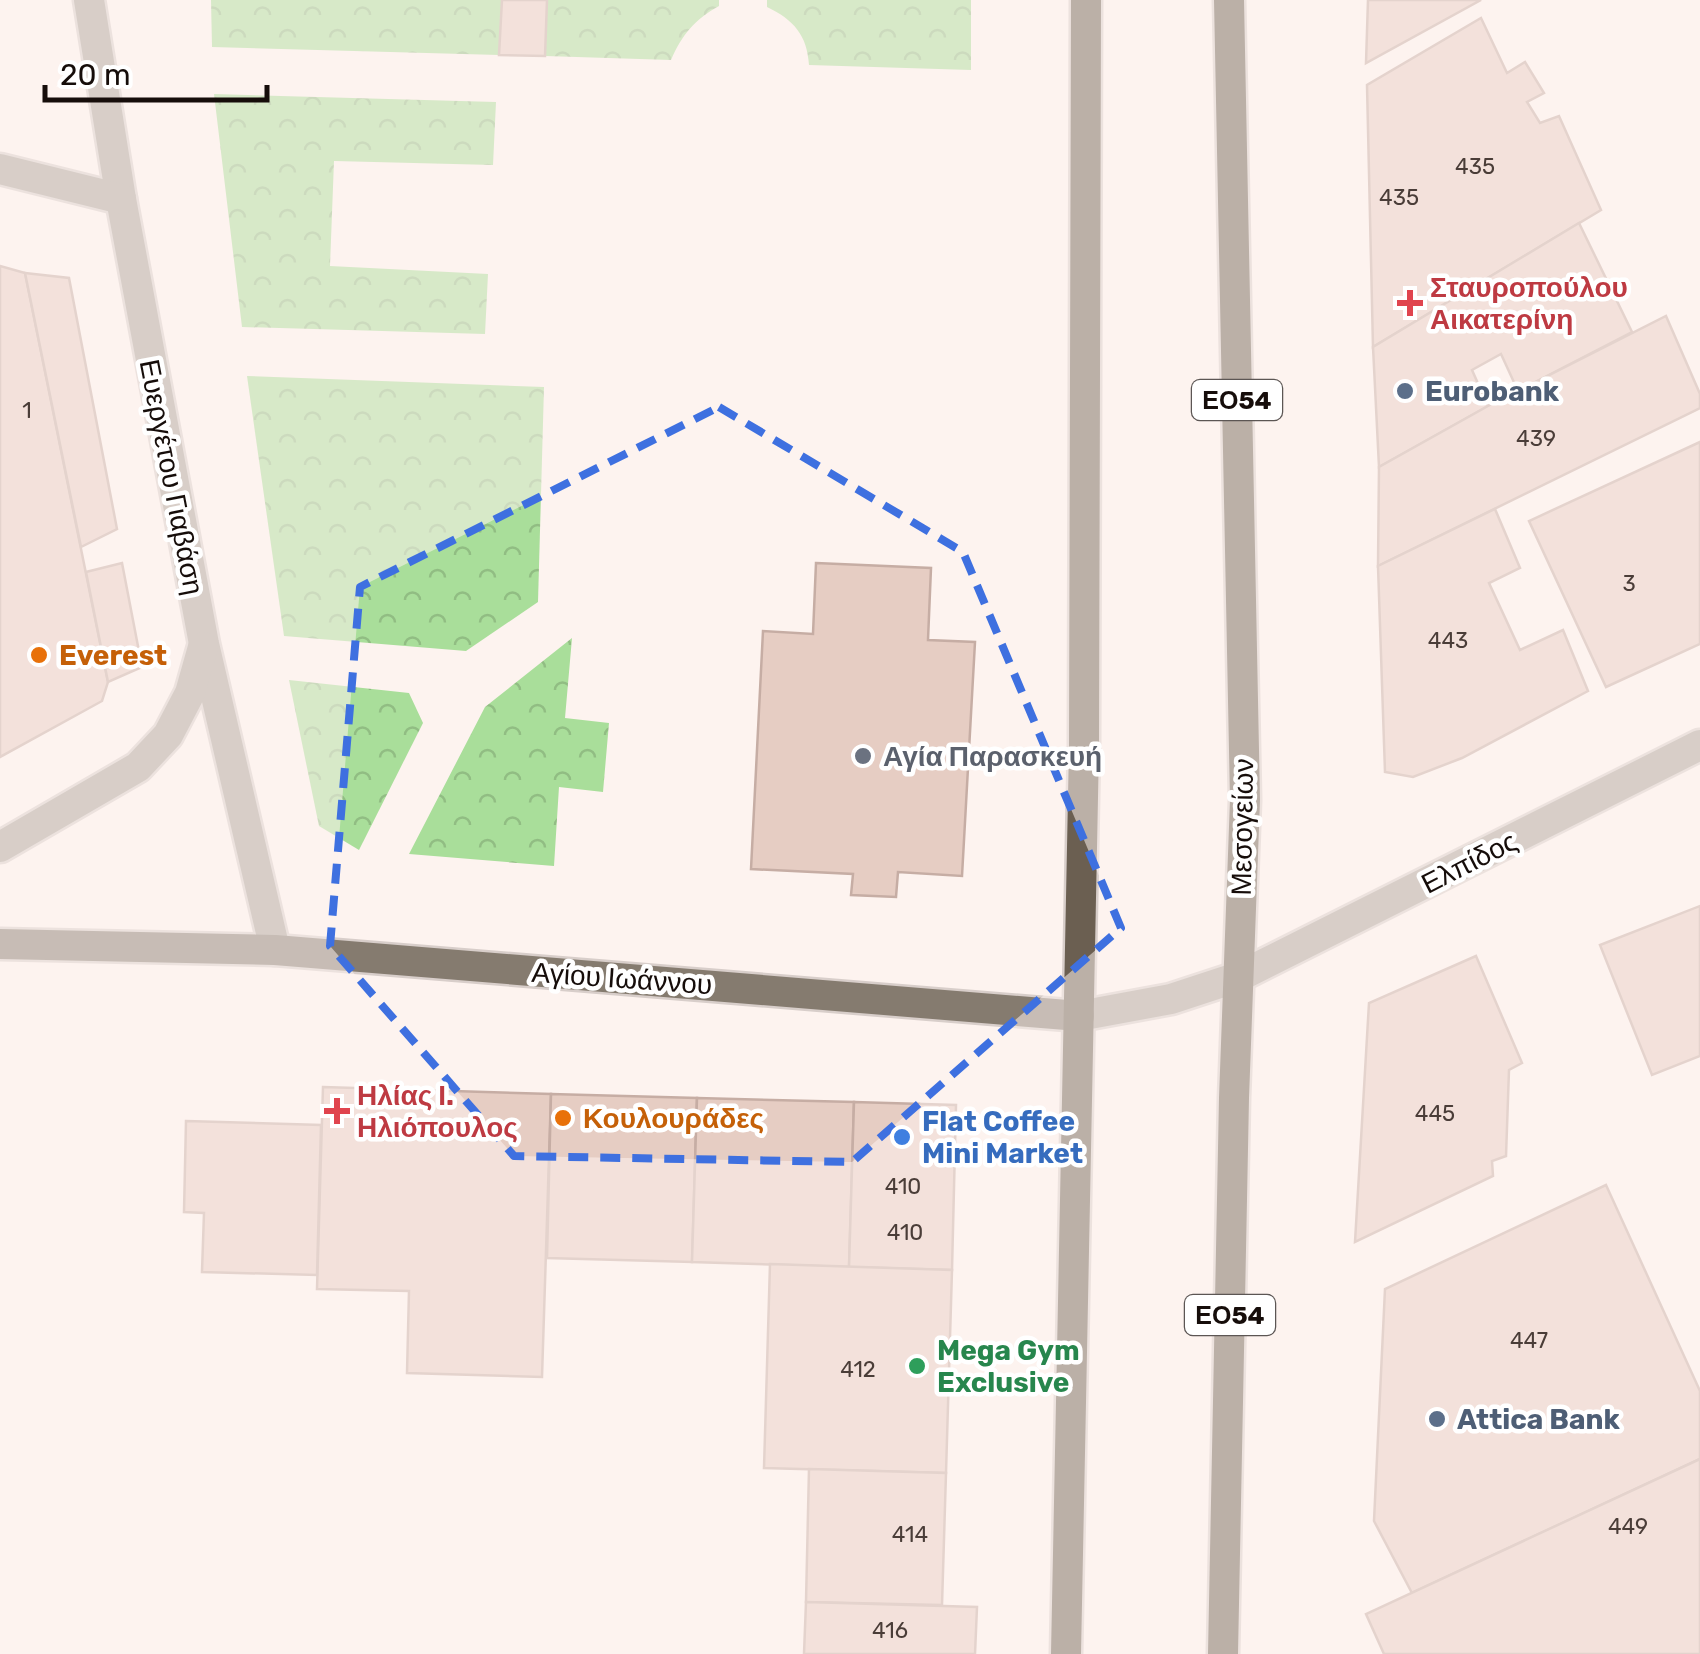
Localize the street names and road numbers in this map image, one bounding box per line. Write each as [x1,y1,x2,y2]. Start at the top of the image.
street label: Ευεργέτου Γιαβάση [133,357,211,598]
road number: ΕΟ54 [1192,380,1282,420]
street label: Μεσογείων [1225,758,1260,896]
street label: Ελπίδος [1416,824,1523,900]
street label: Αγίου Ιωάννου [531,956,713,1001]
road number: ΕΟ54 [1185,1295,1275,1335]

